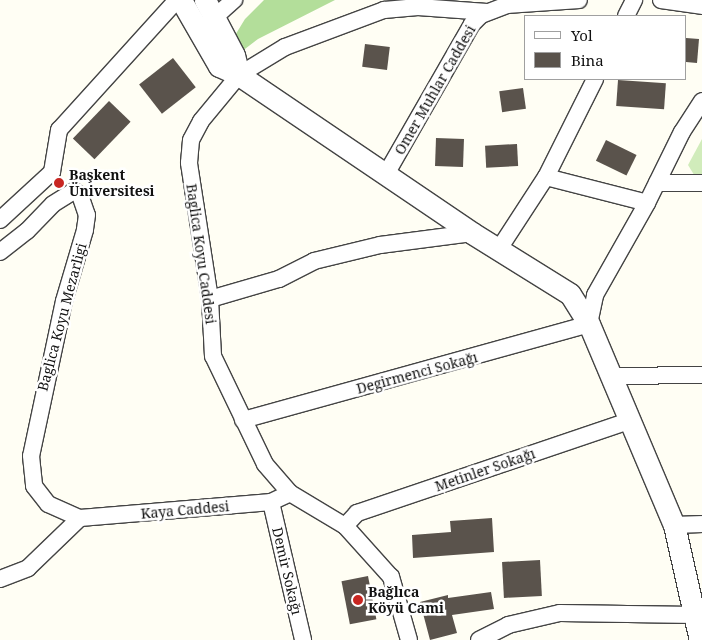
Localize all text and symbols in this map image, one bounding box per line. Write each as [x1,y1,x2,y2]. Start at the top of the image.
legend [524,15,687,80]
street label: Omer Muhlar Caddesi [391,22,479,158]
text: Yol [571,25,593,45]
text: Bina [571,50,604,70]
place label: Başkent Üniversitesi [69,167,155,200]
marker: Başkent Üniversitesi [53,177,65,189]
street label: Baglica Koyu Caddesi [183,183,219,325]
street label: Baglica Koyu Mezarligi [34,241,90,393]
street label: Degirmenci Sokağı [355,349,479,397]
street label: Metinler Sokağı [433,445,537,495]
street label: Kaya Caddesi [140,498,230,522]
street label: Demir Sokağı [269,526,305,616]
place label: Bağlıca Köyü Cami [368,584,444,616]
marker: Bağlıca Köyü Cami [352,594,364,606]

